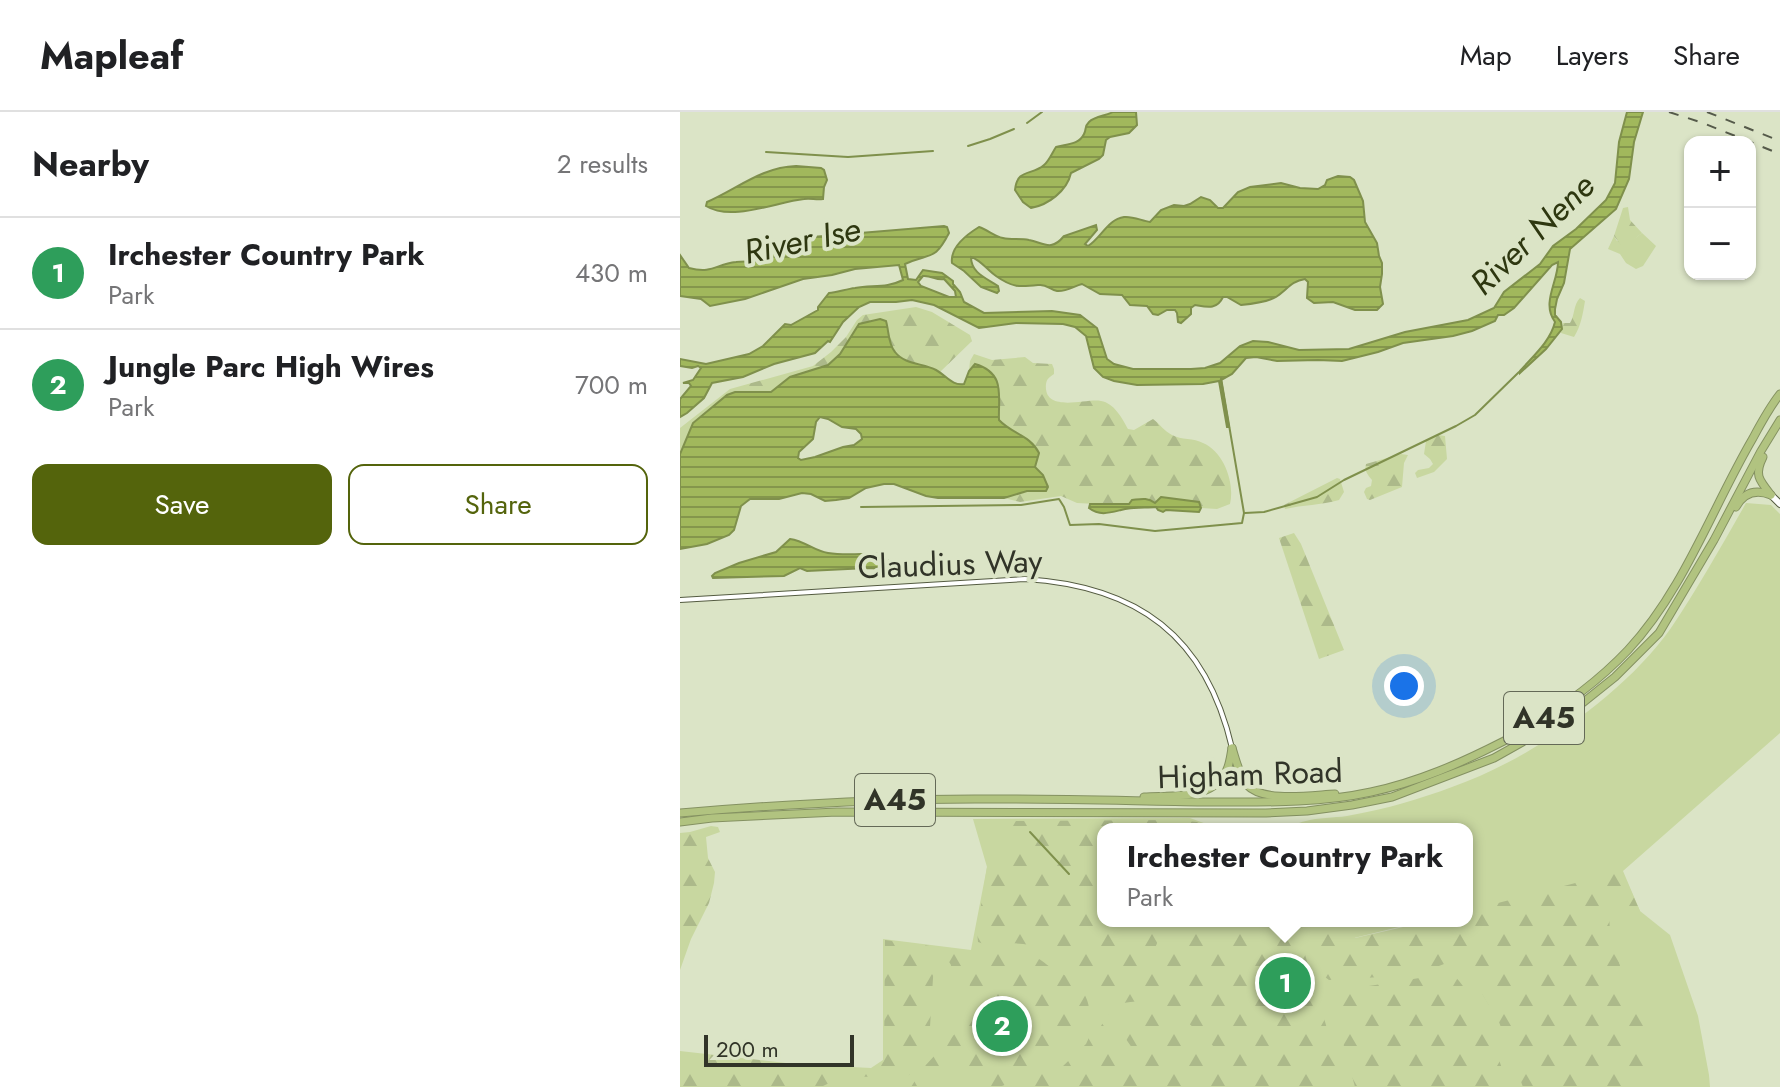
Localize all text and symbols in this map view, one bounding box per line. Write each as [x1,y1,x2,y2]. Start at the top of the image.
text: Mapleaf [40,28,183,83]
text: Map [1460,35,1512,76]
text: Layers [1556,35,1629,76]
text: Share [1673,35,1740,76]
map controls [1684,136,1756,280]
button: + [1684,136,1756,208]
text: Nearby [32,140,149,189]
text: 2 results [557,145,648,183]
water label: River Nene [1459,162,1606,306]
water label: River Ise [739,204,865,277]
button: − [1684,208,1756,280]
text: Irchester Country Park [108,233,425,276]
text: 1 [51,254,65,292]
text: 430 m [575,254,648,292]
text: Park [108,276,154,314]
text: Jungle Parc High Wires [108,345,434,388]
text: 2 [49,366,67,404]
text: 700 m [575,366,648,404]
text: Park [108,388,154,426]
button: Save [32,464,332,545]
button: Share [348,464,648,545]
street label: Claudius Way [857,538,1044,590]
your location [1384,666,1424,706]
road number: A45 [1504,692,1584,744]
street label: Higham Road [1157,748,1343,800]
road number: A45 [855,774,935,826]
popup [1097,823,1473,927]
text: Irchester Country Park [1127,835,1443,878]
text: Park [1127,878,1173,916]
pin: 1 [1259,953,1311,1013]
pin: 2 [976,996,1028,1056]
scale bar [704,1031,854,1067]
text: 200 m [716,1033,779,1065]

